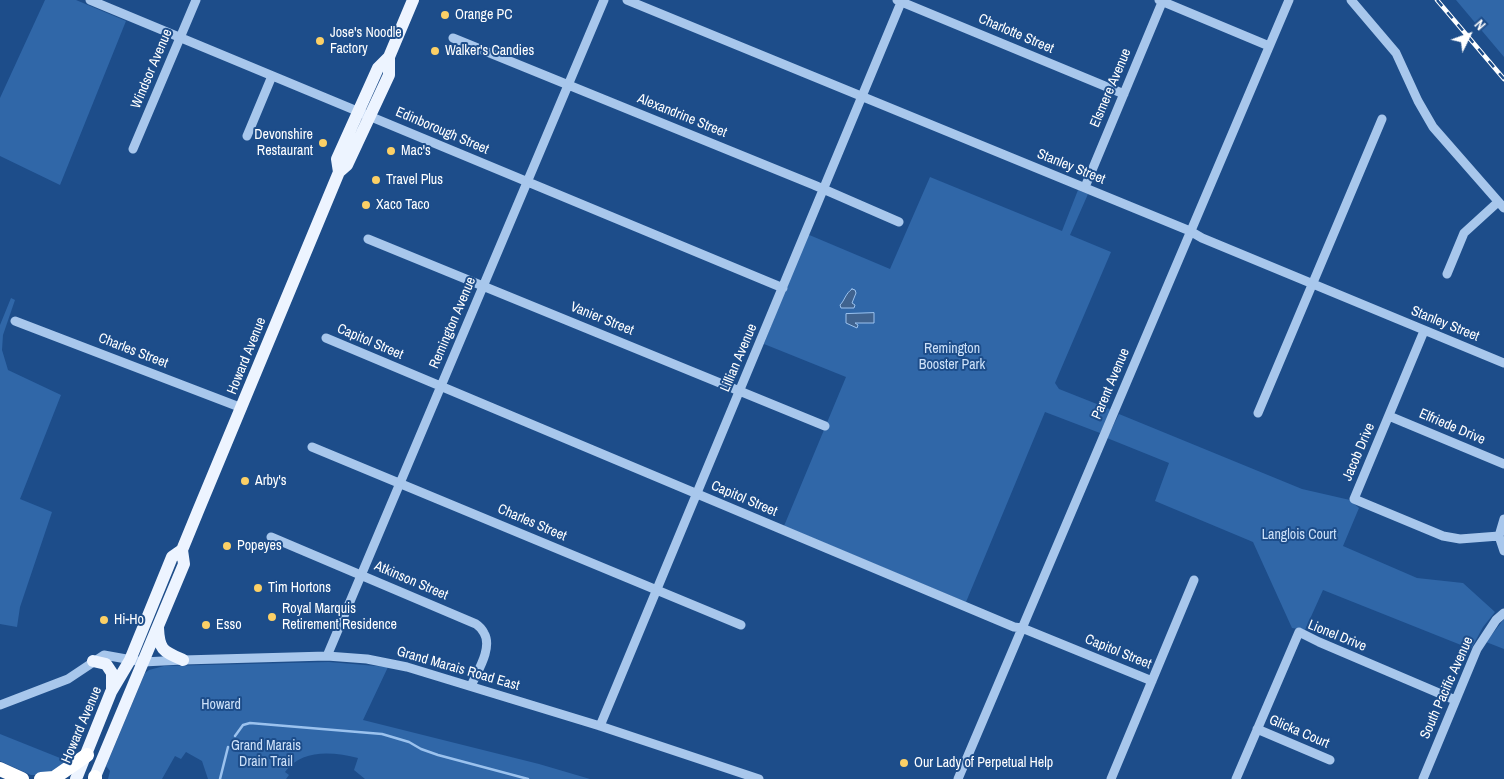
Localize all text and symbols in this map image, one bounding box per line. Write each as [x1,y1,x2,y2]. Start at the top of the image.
place label: Orange PC [455,7,512,23]
marker: Orange PC [439,9,451,21]
north arrow [1444,10,1494,60]
street label: Charlotte Street [976,11,1056,57]
text: N [1471,16,1490,34]
place label: Jose's Noodle Factory [330,25,402,58]
street label: Windsor Avenue [128,27,176,111]
marker: Jose's Noodle Factory [314,35,326,47]
place label: Walker's Candies [445,43,534,59]
marker: Walker's Candies [429,45,441,57]
street label: Elsmere Avenue [1087,46,1135,130]
street label: Alexandrine Street [635,90,729,142]
street label: Edinborough Street [393,104,491,158]
place label: Devonshire Restaurant [254,127,313,160]
marker: Devonshire Restaurant [317,137,329,149]
place label: Mac's [401,143,431,159]
marker: Mac's [385,145,397,157]
street label: Stanley Street [1034,146,1108,188]
place label: Travel Plus [386,172,443,188]
marker: Travel Plus [370,174,382,186]
place label: Xaco Taco [376,197,430,213]
marker: Xaco Taco [360,199,372,211]
street label: Remington Avenue [426,275,480,371]
street label: Vanier Street [568,299,636,339]
street label: Stanley Street [1408,303,1482,345]
street label: Howard Avenue [224,315,270,397]
street label: Capitol Street [334,321,406,363]
street label: Lillian Avenue [717,321,761,395]
street label: Charles Street [96,330,170,372]
park label: Remington Booster Park [919,341,985,374]
street label: Parent Avenue [1088,346,1134,422]
street label: Elfriede Drive [1416,406,1488,448]
street label: Jacob Drive [1339,421,1379,483]
place label: Arby's [255,473,287,489]
marker: Arby's [239,475,251,487]
street label: Capitol Street [708,478,780,520]
street label: Charles Street [495,501,569,545]
park label: Langlois Court [1262,527,1336,543]
place label: Popeyes [237,538,282,554]
marker: Popeyes [221,540,233,552]
street label: Atkinson Street [372,558,450,604]
place label: Tim Hortons [268,580,331,596]
marker: Tim Hortons [252,582,264,594]
place label: Royal Marquis Retirement Residence [282,601,397,634]
marker: Royal Marquis Retirement Residence [266,611,278,623]
place label: Hi-Ho [114,612,144,628]
marker: Hi-Ho [98,614,110,626]
place label: Esso [216,617,242,633]
street label: Lionel Drive [1305,617,1369,655]
marker: Esso [200,619,212,631]
street label: Capitol Street [1082,631,1154,673]
street label: South Pacific Avenue [1417,634,1477,742]
street label: Grand Marais Road East [395,643,521,695]
street label: Howard Avenue [58,684,106,766]
park label: Howard [201,697,241,713]
street label: Glicka Court [1266,712,1332,752]
park label: Grand Marais Drain Trail [231,738,301,770]
place label: Our Lady of Perpetual Help [914,755,1053,771]
marker: Our Lady of Perpetual Help [898,757,910,769]

